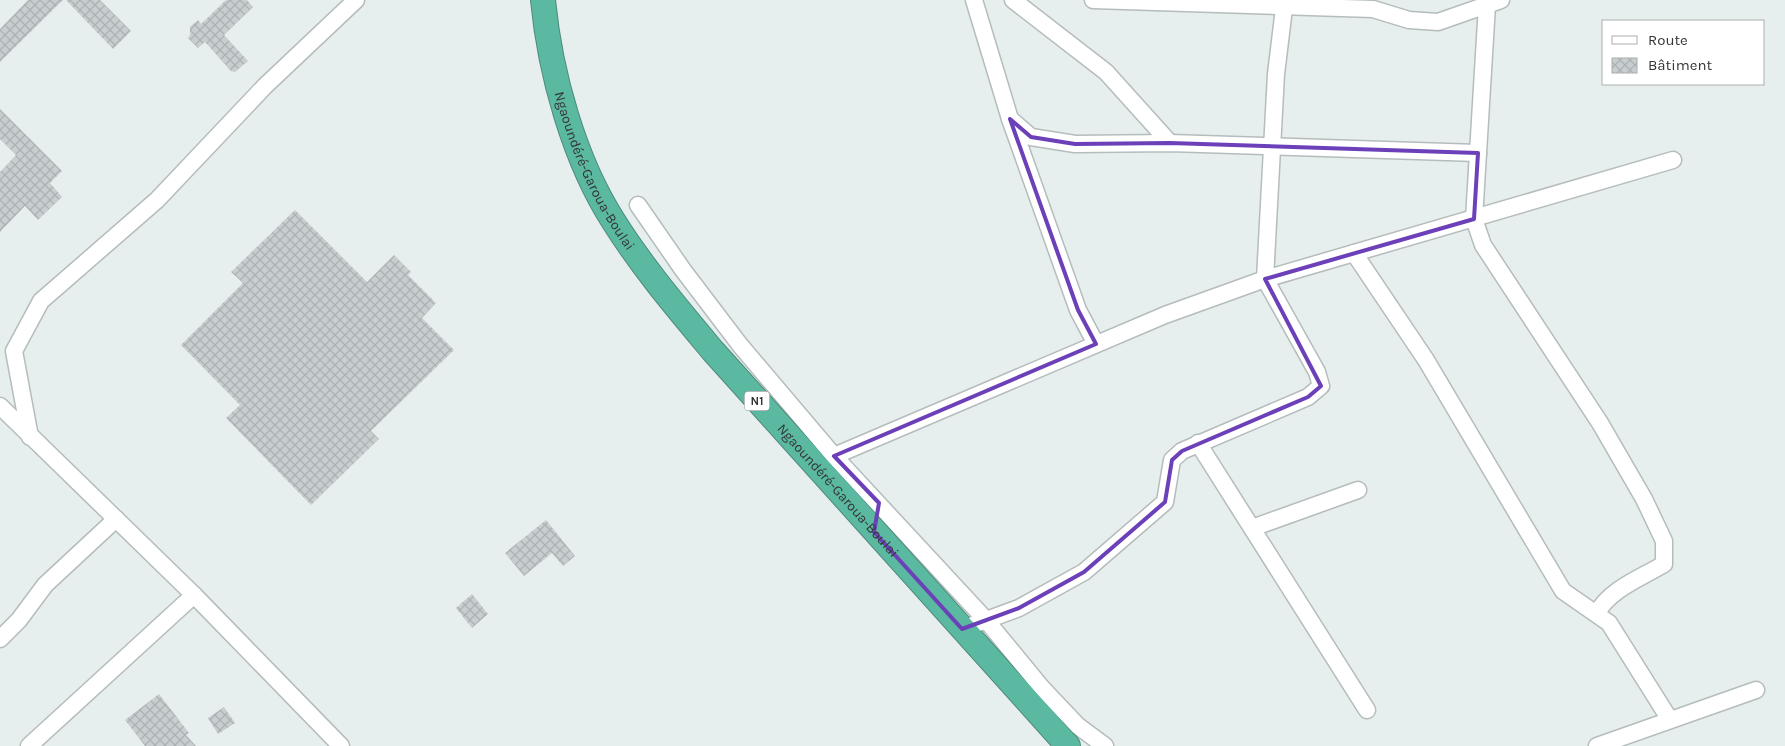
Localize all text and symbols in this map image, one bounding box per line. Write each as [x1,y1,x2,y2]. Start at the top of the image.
legend [1602,20,1765,85]
text: Route [1648,31,1688,49]
text: Bâtiment [1648,56,1712,74]
street label: Ngaoundéré-Garoua-Boulai [551,89,639,253]
road number: N1 [744,392,770,411]
street label: Ngaoundéré-Garoua-Boulai [774,420,903,561]

